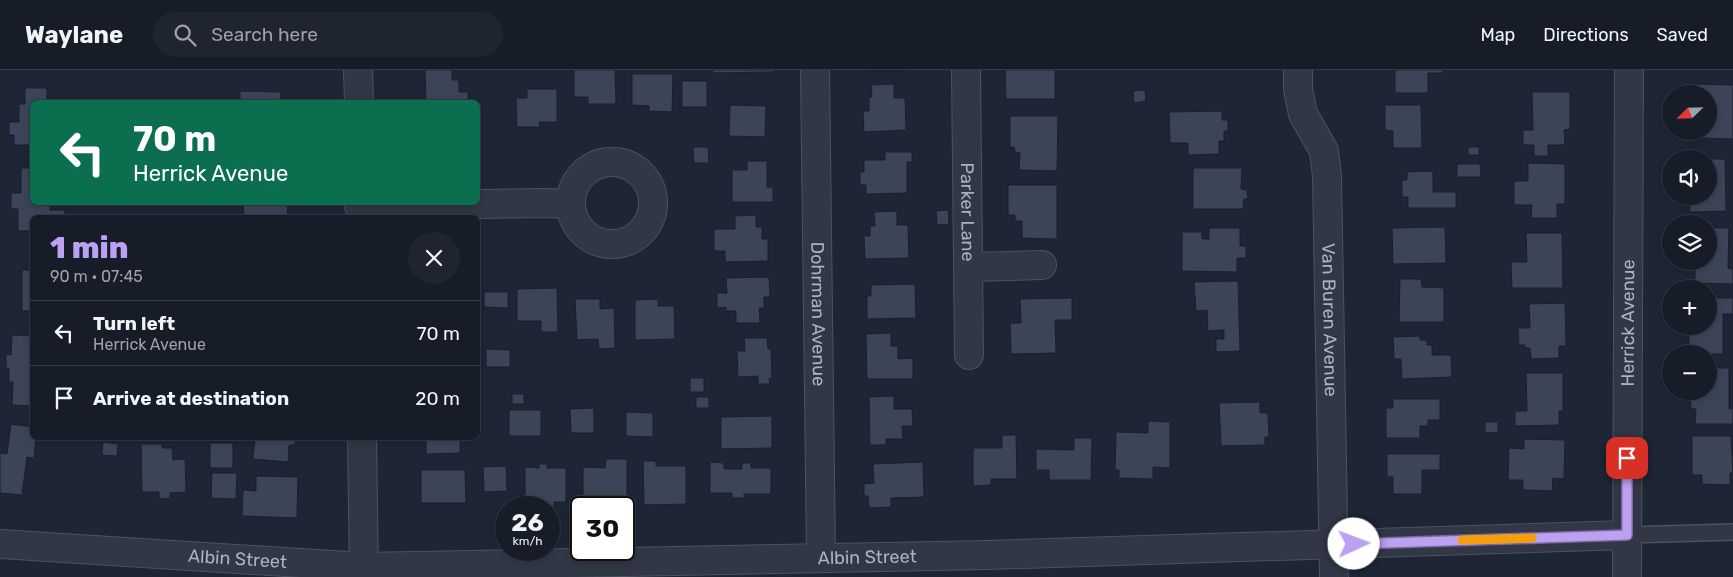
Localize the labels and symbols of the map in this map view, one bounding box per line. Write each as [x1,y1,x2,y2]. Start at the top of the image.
north arrow [1662,85,1718,140]
street label: Parker Lane [956,162,979,262]
street label: Dohrman Avenue [806,242,830,386]
street label: Van Buren Avenue [1317,243,1342,397]
street label: Herrick Avenue [1617,259,1639,387]
pin [1606,437,1648,479]
speed limit sign: 30 [570,496,635,561]
position arrow [1327,517,1379,569]
street label: Albin Street [187,545,288,573]
street label: Albin Street [818,545,917,569]

